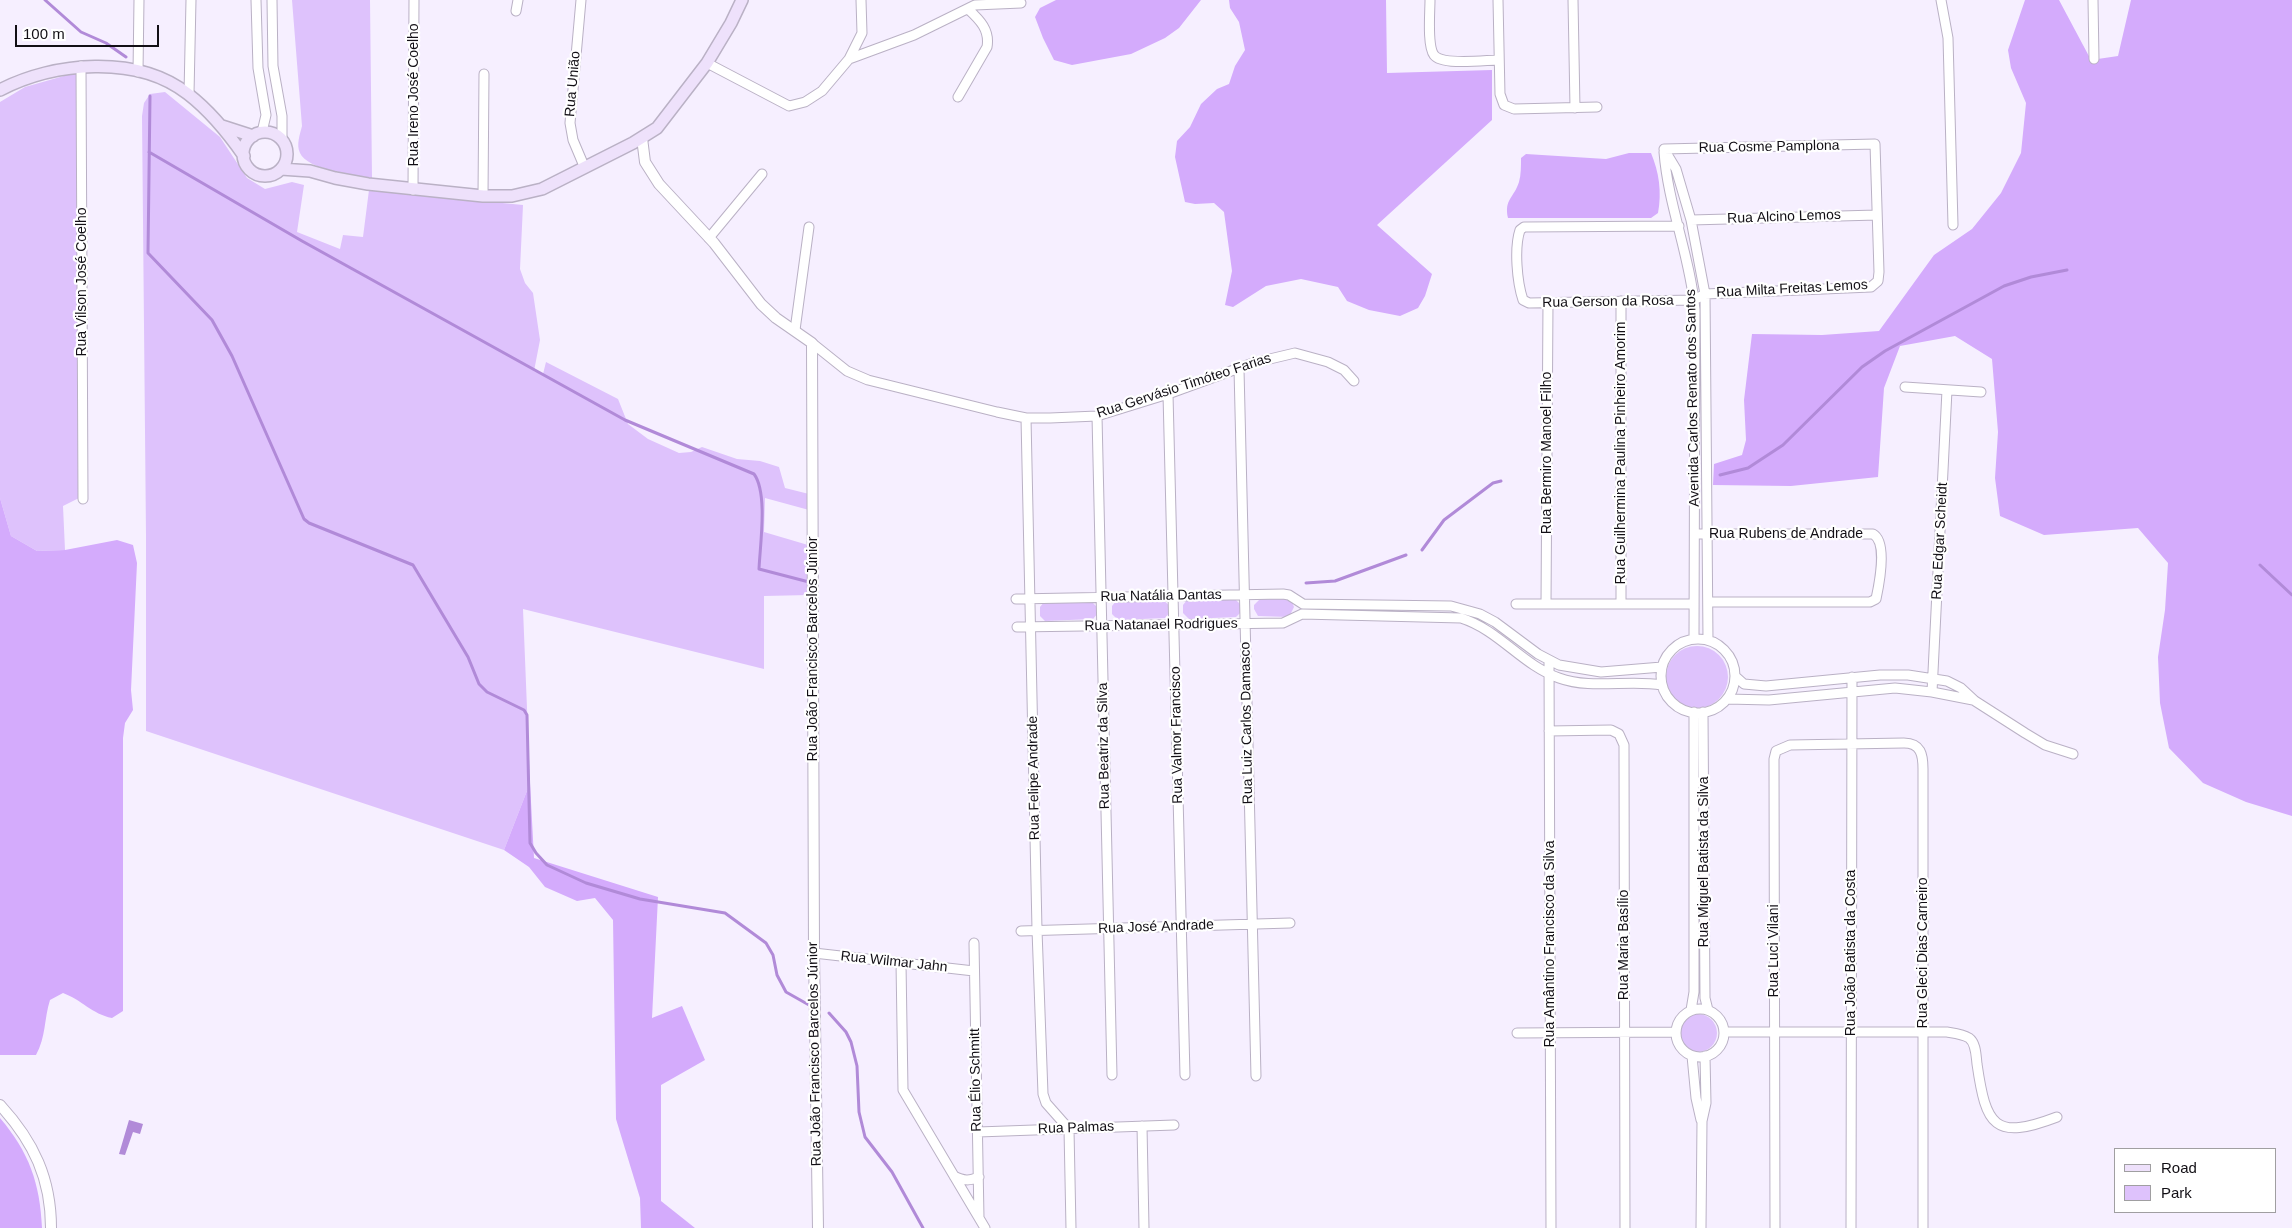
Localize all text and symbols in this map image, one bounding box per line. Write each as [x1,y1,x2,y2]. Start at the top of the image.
scale bar [18,15,161,47]
street label: Rua Ireno José Coelho [406,23,422,167]
text: 100 m [23,25,65,42]
street label: Rua União [562,50,584,118]
street label: Rua Cosme Pamplona [1698,137,1840,157]
street label: Rua Vilson José Coelho [74,207,90,357]
street label: Rua Alcino Lemos [1727,207,1841,227]
street label: Rua Milta Freitas Lemos [1716,277,1868,301]
street label: Avenida Carlos Renato dos Santos [1683,289,1703,507]
street label: Rua Gerson da Rosa [1542,292,1674,312]
street label: Rua Guilhermina Paulina Pinheiro Amorim [1613,321,1629,585]
street label: Rua Gervásio Timóteo Farias [1095,350,1273,422]
street label: Rua Bermiro Manoel Filho [1539,372,1555,534]
street label: Rua Edgar Scheidt [1929,482,1951,600]
street label: Rua Rubens de Andrade [1709,526,1863,542]
street label: Rua João Francisco Barcelos Júnior [805,537,821,761]
street label: Rua Natália Dantas [1100,587,1222,605]
street label: Rua Natanael Rodrigues [1084,615,1238,635]
street label: Rua Luiz Carlos Damasco [1237,642,1257,804]
street label: Rua Valmor Francisco [1167,666,1187,804]
street label: Rua Beatriz da Silva [1094,682,1114,810]
street label: Rua Felipe Andrade [1025,716,1043,840]
street label: Rua Miguel Batista da Silva [1696,776,1712,948]
street label: Rua Amântino Francisco da Silva [1542,841,1558,1047]
street label: Rua João Batista da Costa [1843,870,1859,1036]
street label: Rua Gleci Dias Carneiro [1915,878,1931,1028]
street label: Rua Maria Basílio [1616,890,1632,1000]
street label: Rua Luci Vilani [1766,904,1782,998]
street label: Rua José Andrade [1098,917,1214,937]
street label: Rua João Francisco Barcelos Júnior [805,941,825,1167]
street label: Rua Wilmar Jahn [840,948,948,976]
street label: Rua Élio Schmitt [967,1028,985,1132]
street label: Rua Palmas [1038,1118,1114,1138]
legend [2114,1148,2277,1213]
text: Road [2161,1159,2197,1176]
text: Park [2161,1184,2192,1201]

